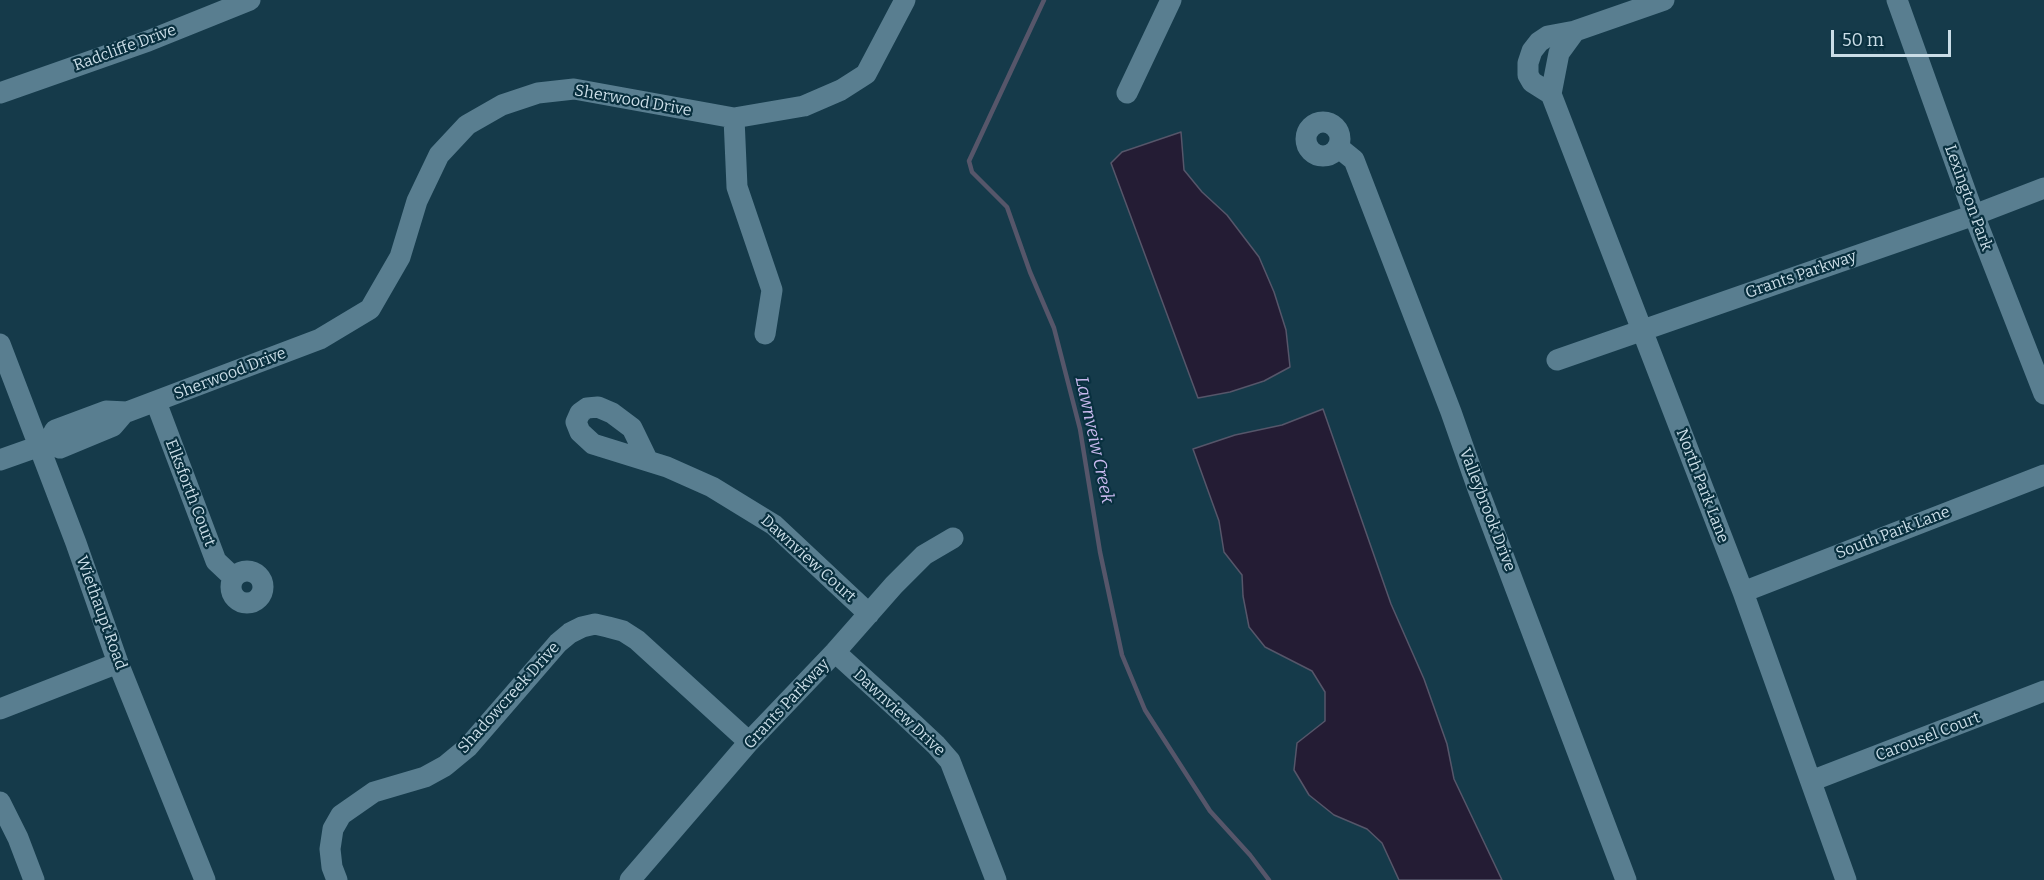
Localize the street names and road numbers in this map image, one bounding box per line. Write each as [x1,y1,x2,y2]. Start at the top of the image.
street label: Radcliffe Drive [71,21,179,75]
street label: Sherwood Drive [573,81,693,121]
street label: Lexington Park [1940,143,1996,253]
street label: Grants Parkway [1743,247,1859,303]
street label: Sherwood Drive [171,344,289,404]
street label: North Park Lane [1671,426,1733,546]
street label: Elksforth Court [161,437,219,549]
street label: Valleybrook Drive [1455,446,1519,574]
street label: South Park Lane [1833,502,1953,564]
street label: Dawnview Court [756,511,860,607]
street label: Wiethaupt Road [72,554,130,672]
street label: Shadowcreek Drive [454,638,564,758]
street label: Grants Parkway [740,655,834,753]
street label: Dawnview Drive [849,665,949,761]
street label: Carousel Court [1873,708,1983,766]

